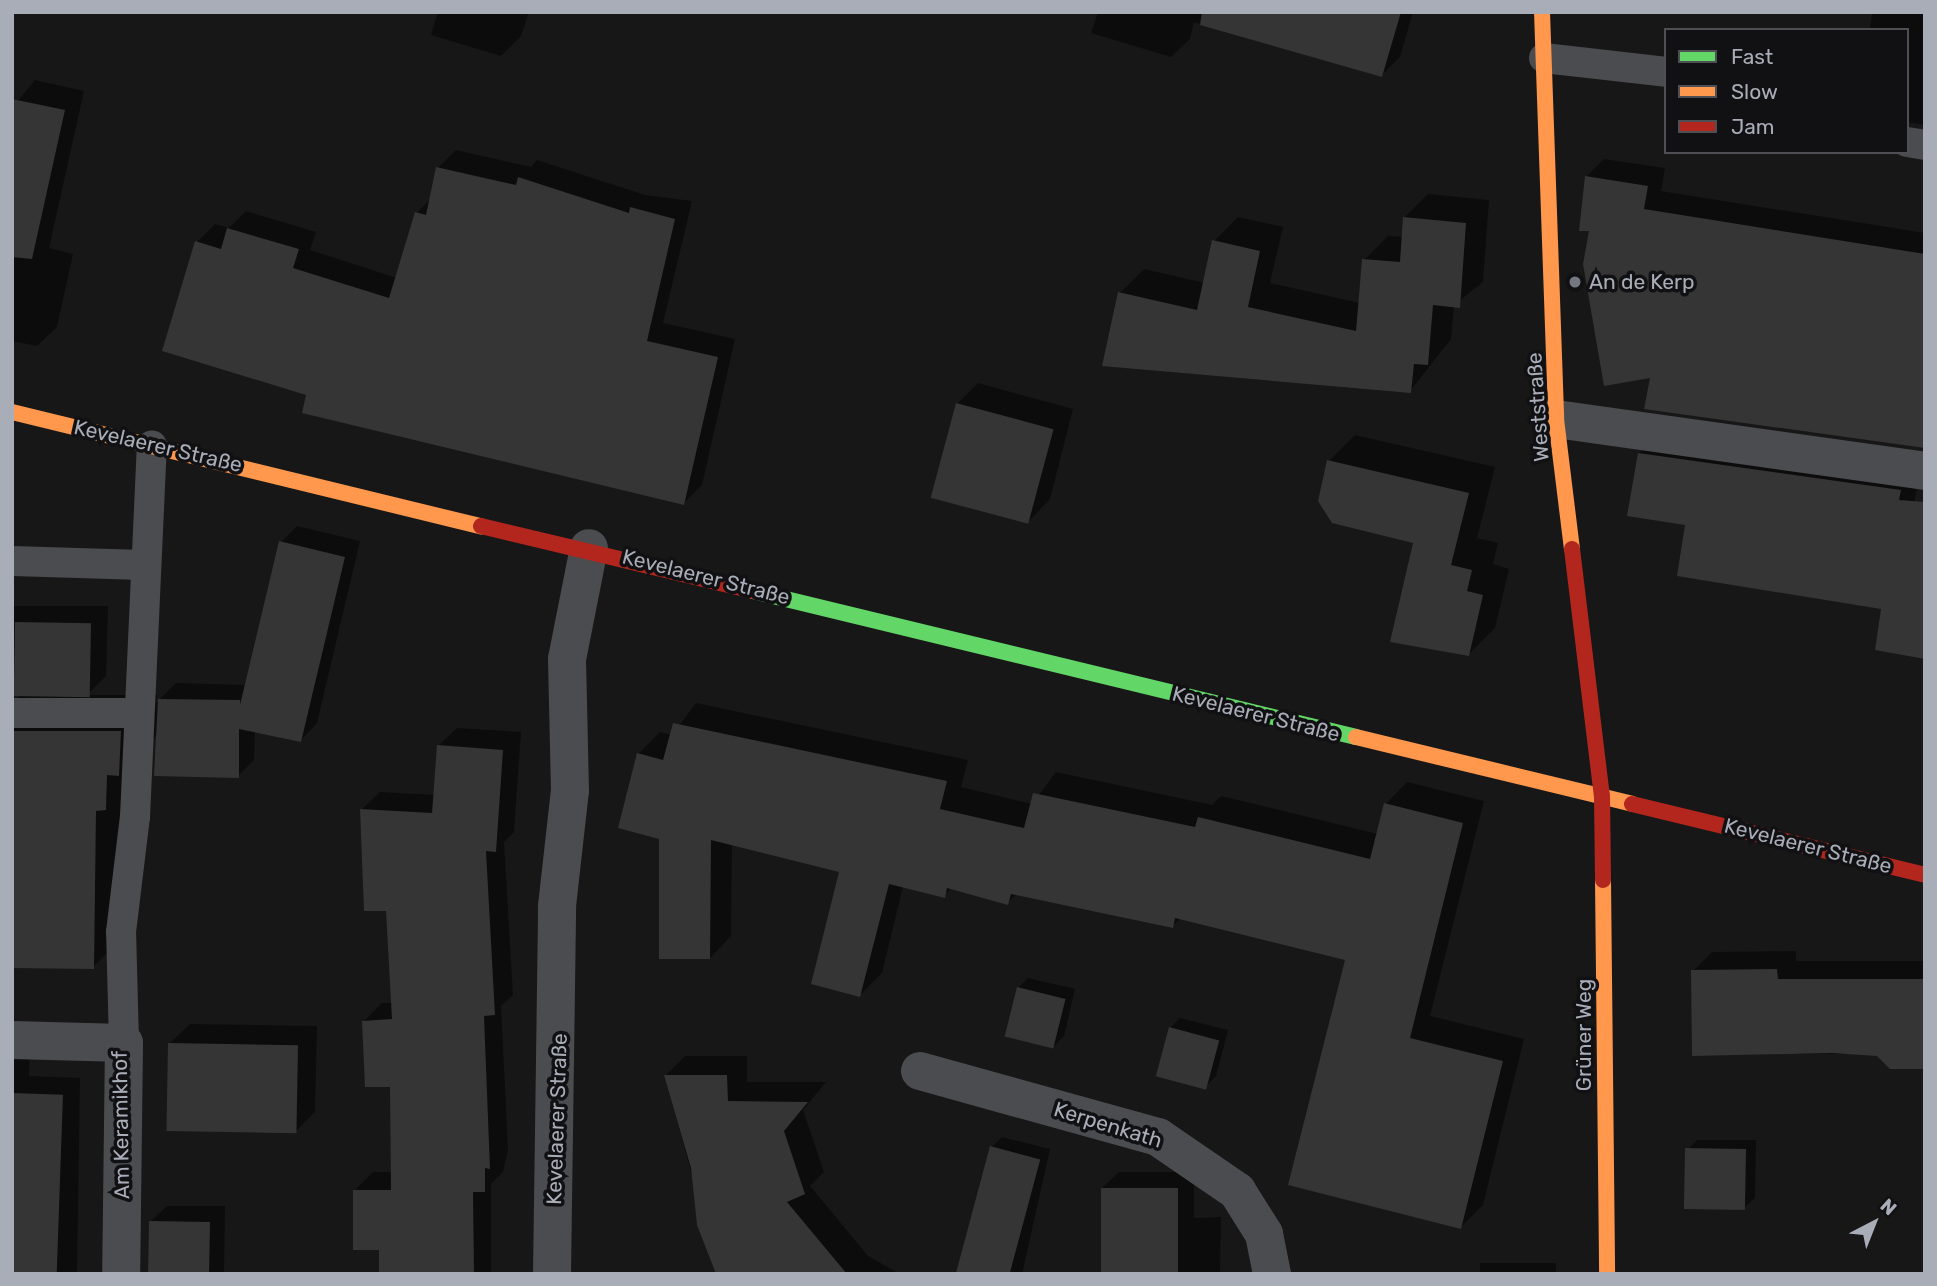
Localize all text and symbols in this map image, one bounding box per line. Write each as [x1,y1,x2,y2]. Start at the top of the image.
legend [1664,28,1909,154]
text: Fast [1731,44,1773,69]
text: Slow [1731,79,1778,104]
text: Jam [1731,114,1775,139]
place label: An de Kerp [1589,269,1695,295]
marker: An de Kerp [1567,274,1583,290]
street label: Weststraße [1522,352,1554,462]
street label: Kevelaerer Straße [71,414,245,478]
street label: Kevelaerer Straße [619,544,793,610]
street label: Kevelaerer Straße [1169,681,1343,747]
street label: Kevelaerer Straße [1721,813,1895,879]
street label: Grüner Weg [1571,978,1597,1092]
street label: Kevelaerer Straße [541,1032,573,1206]
street label: Am Keramikhof [107,1051,135,1199]
street label: Kerpenkath [1051,1097,1165,1153]
north arrow [1839,1188,1909,1258]
text: N [1876,1194,1901,1220]

